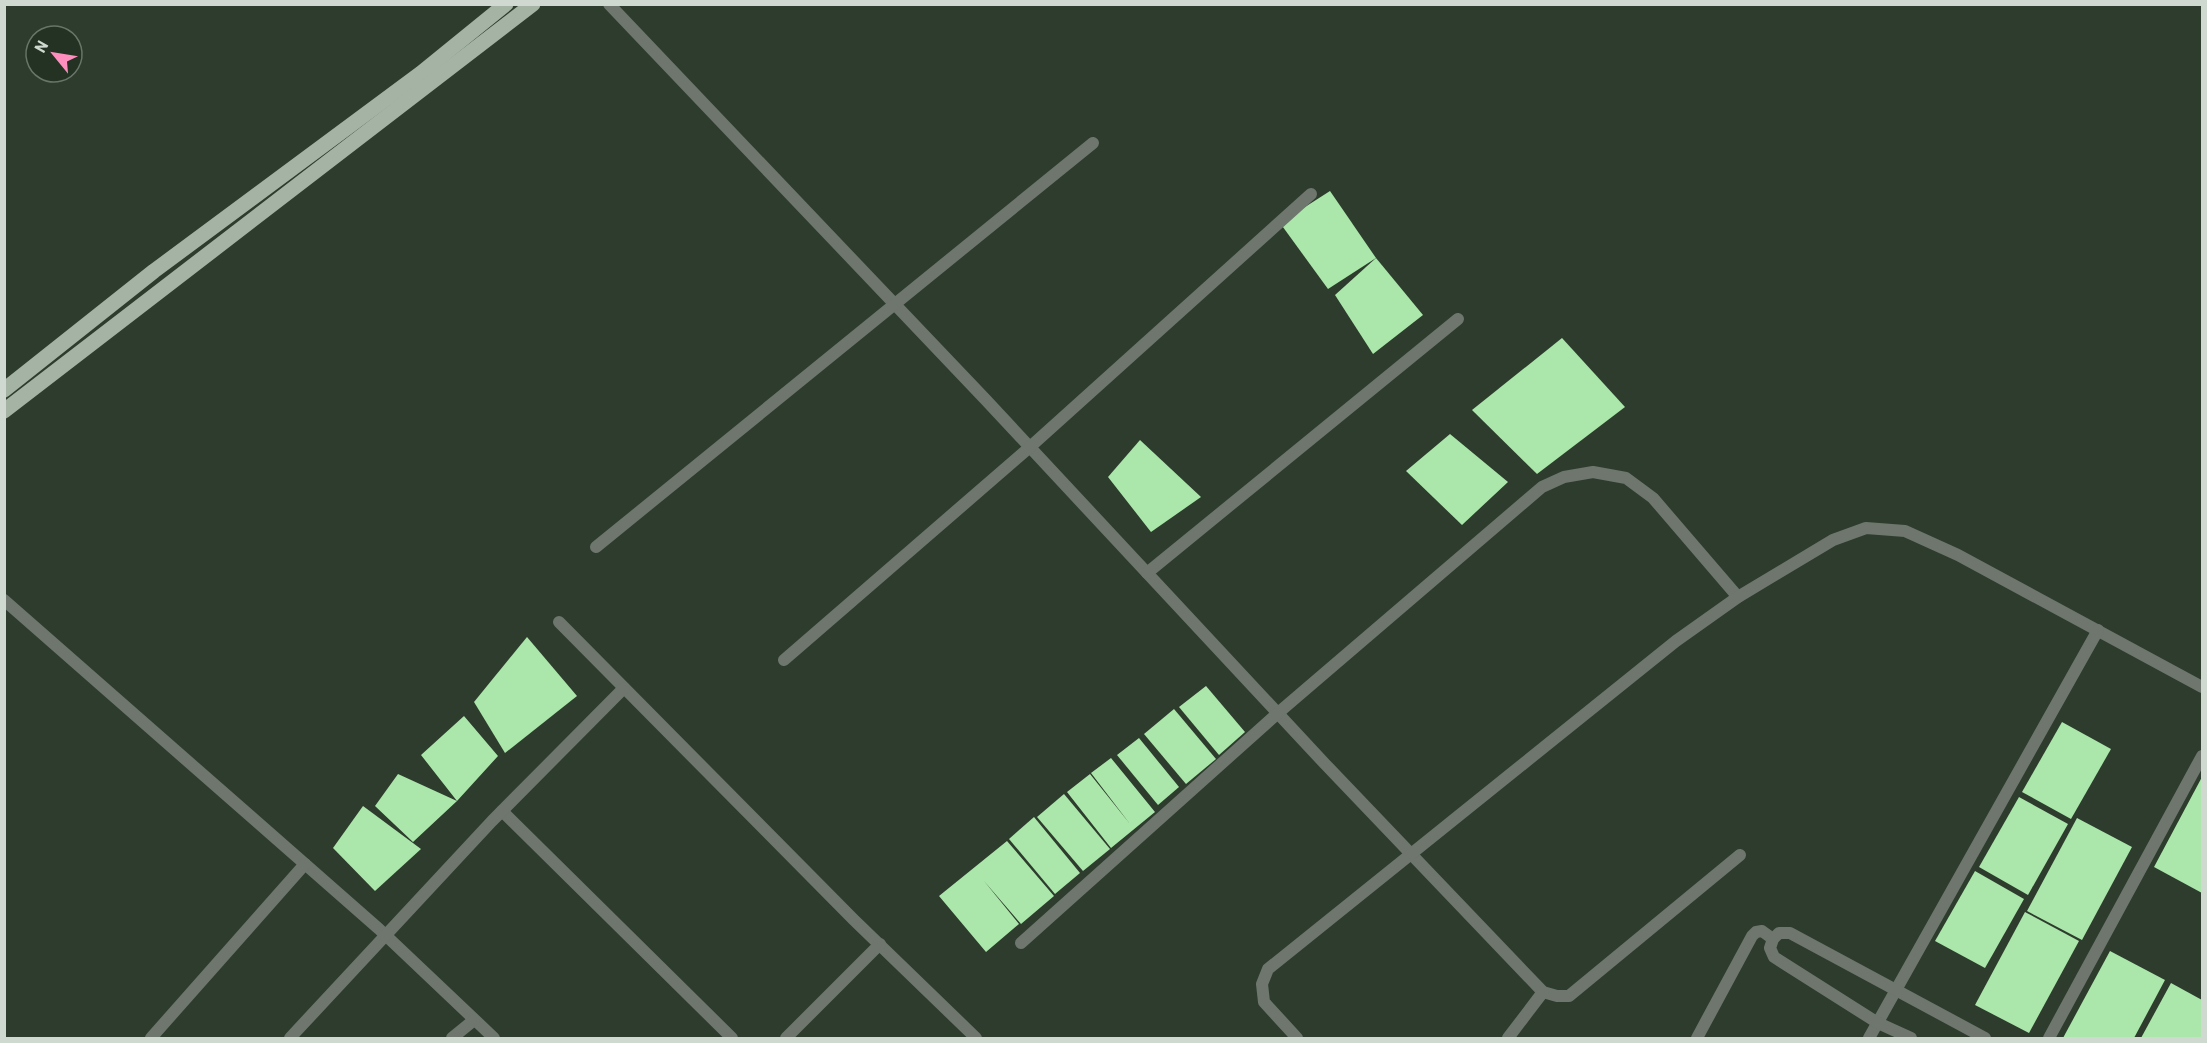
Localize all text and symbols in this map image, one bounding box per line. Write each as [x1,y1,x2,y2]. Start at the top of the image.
north arrow [24,24,84,84]
text: N [30,37,51,56]

